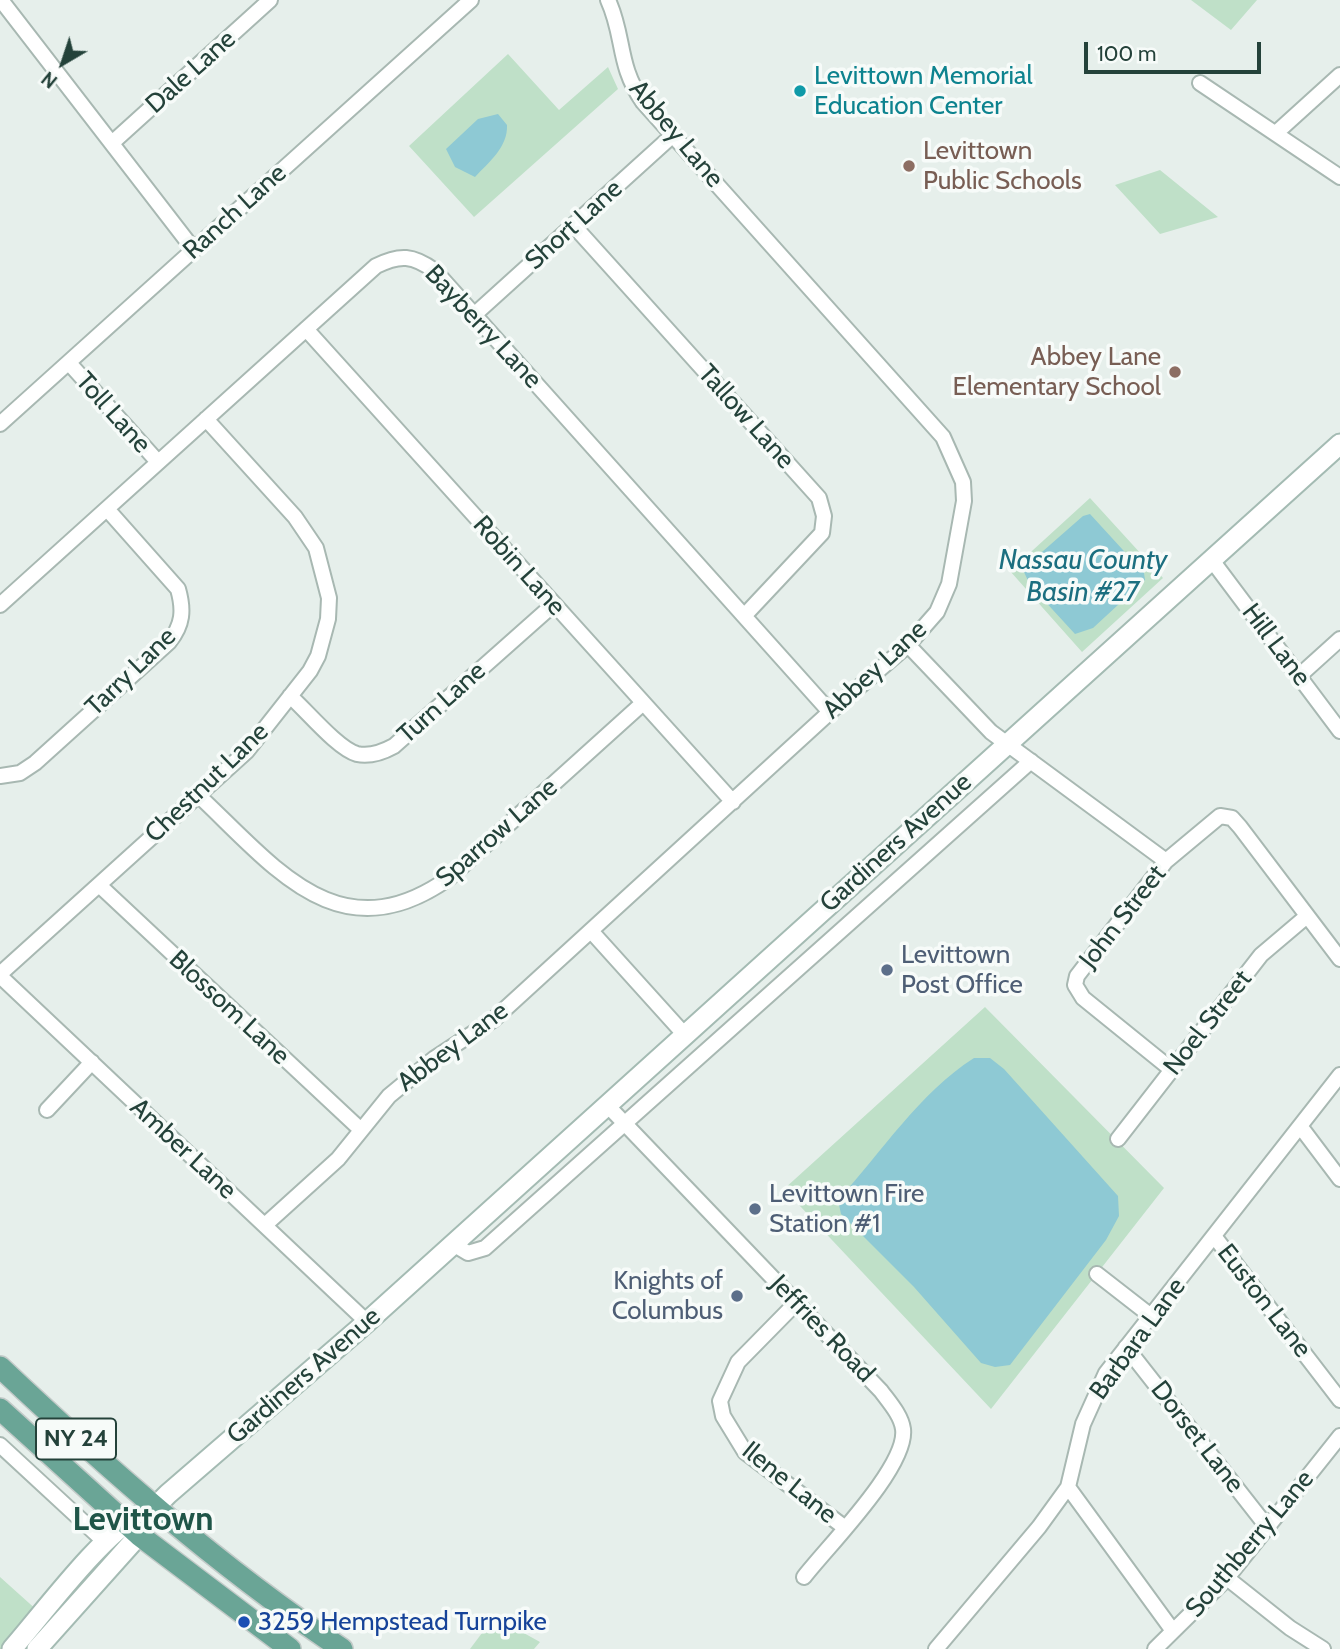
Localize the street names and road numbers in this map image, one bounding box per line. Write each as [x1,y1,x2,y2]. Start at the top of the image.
street label: Dale Lane [140,24,242,120]
street label: Abbey Lane [622,74,730,194]
street label: Ranch Lane [177,158,293,266]
street label: Short Lane [519,173,629,277]
street label: Bayberry Lane [418,259,548,395]
street label: Tallow Lane [691,359,801,475]
street label: Toll Lane [69,366,157,460]
street label: Robin Lane [466,510,572,622]
street label: Hill Lane [1235,598,1317,692]
street label: Abbey Lane [817,614,933,726]
street label: Tarry Lane [79,621,183,723]
street label: Turn Lane [392,656,492,750]
street label: Chestnut Lane [139,717,275,849]
street label: Gardiners Avenue [814,767,978,919]
street label: Sparrow Lane [430,772,564,894]
street label: John Street [1073,859,1173,975]
street label: Blossom Lane [162,944,296,1072]
street label: Noel Street [1157,964,1259,1082]
street label: Abbey Lane [392,995,514,1099]
street label: Amber Lane [123,1092,243,1206]
street label: Euston Lane [1210,1238,1318,1364]
street label: Jeffries Road [763,1269,881,1389]
street label: Barbara Lane [1083,1272,1193,1406]
street label: Gardiners Avenue [221,1301,387,1451]
street label: Dorset Lane [1144,1375,1250,1499]
road number: NY 24 [36,1419,116,1460]
street label: Ilene Lane [735,1435,843,1531]
street label: Southberry Lane [1179,1464,1321,1624]

